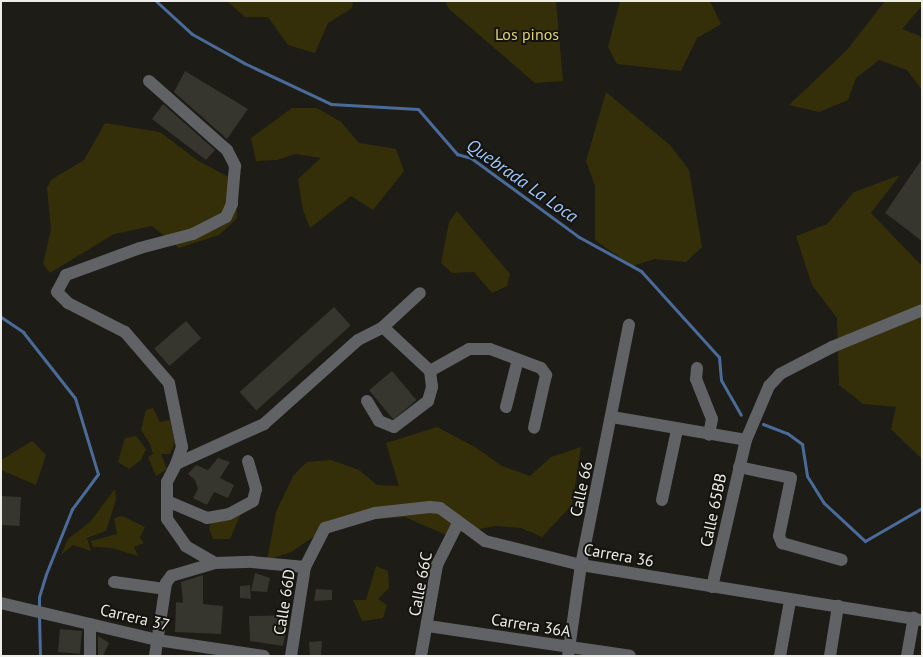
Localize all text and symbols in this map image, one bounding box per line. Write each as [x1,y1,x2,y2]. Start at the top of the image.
park label: Los pinos [495,24,559,44]
water label: Quebrada La Loca [462,135,582,227]
street label: Calle 66 [566,460,596,518]
street label: Calle 65BB [696,471,730,549]
street label: Carrera 36 [582,539,656,571]
street label: Calle 66C [404,550,436,618]
street label: Calle 66D [269,568,299,636]
street label: Carrera 37 [98,600,172,634]
street label: Carrera 36A [490,609,572,641]

